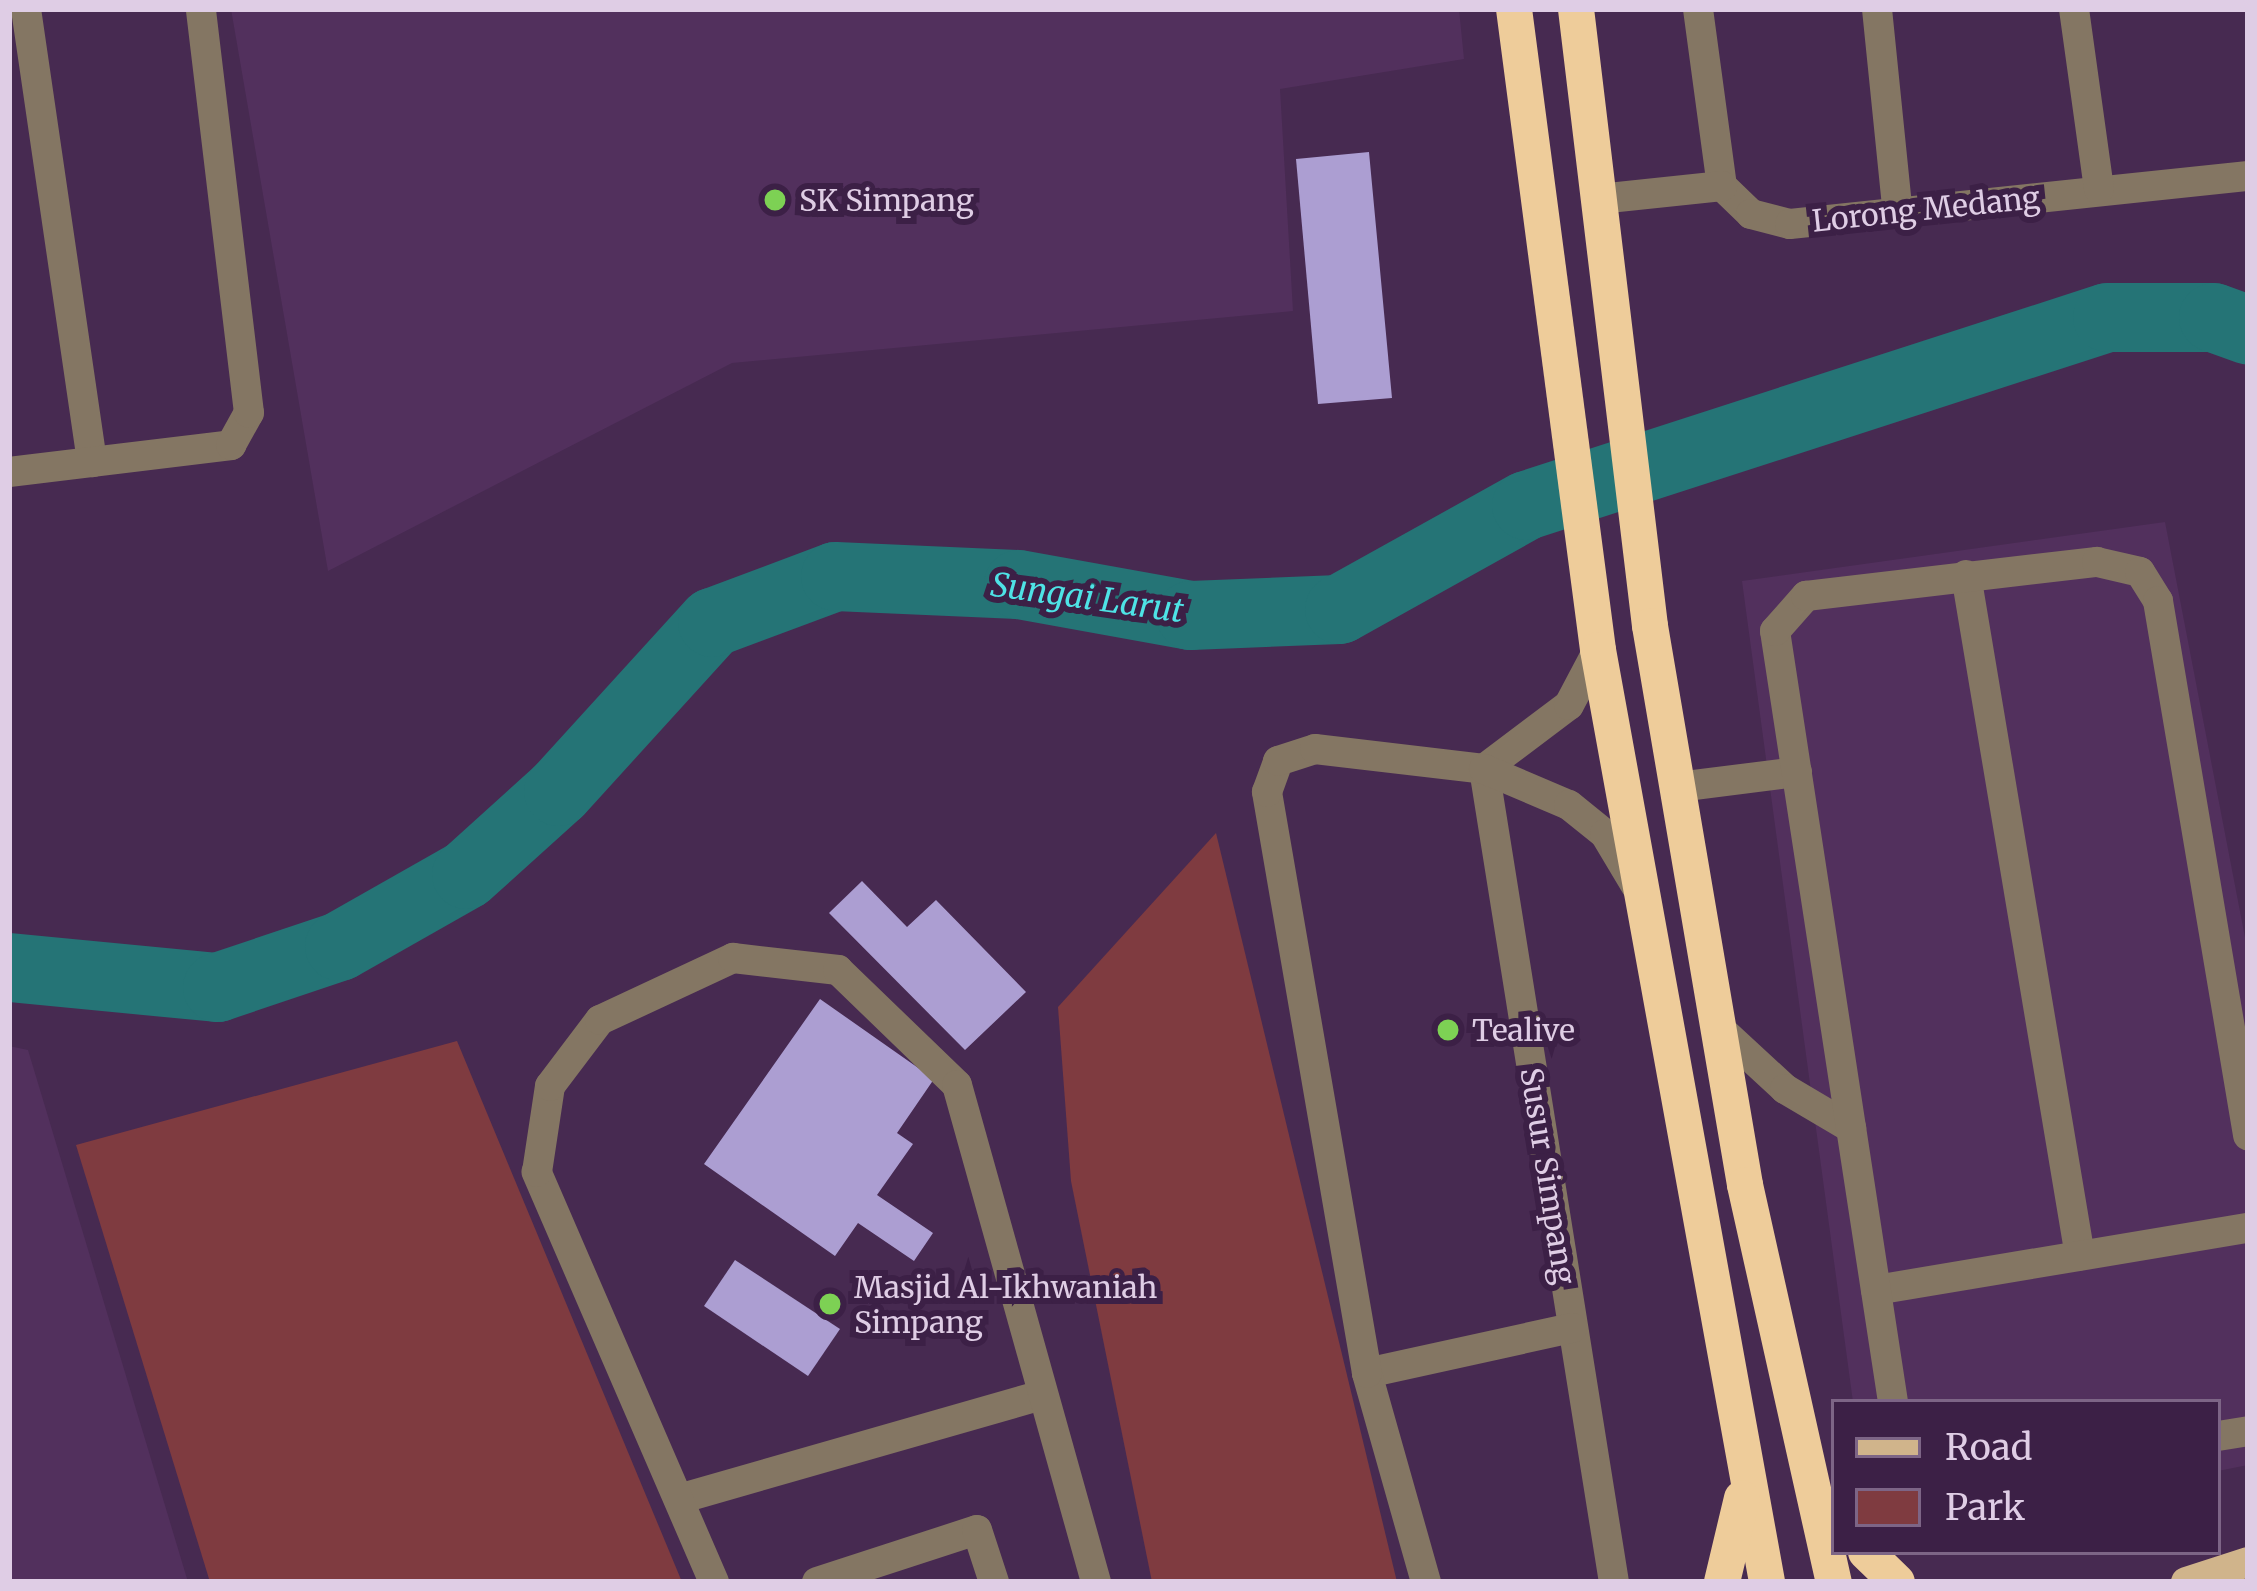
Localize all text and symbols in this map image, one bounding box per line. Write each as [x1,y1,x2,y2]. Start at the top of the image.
street label: Lorong Medang [1810,179,2042,239]
place label: SK Simpang [799,182,974,218]
marker: SK Simpang [762,187,788,213]
water label: Sungai Larut [988,565,1186,631]
place label: Tealive [1472,1012,1575,1048]
marker: Tealive [1435,1017,1461,1043]
street label: Susur Simpang [1513,1065,1583,1287]
place label: Masjid Al-Ikhwaniah Simpang [854,1269,1157,1340]
marker: Masjid Al-Ikhwaniah Simpang [817,1291,843,1317]
legend [1831,1399,2221,1555]
text: Road [1945,1425,2032,1470]
text: Park [1945,1485,2025,1530]

